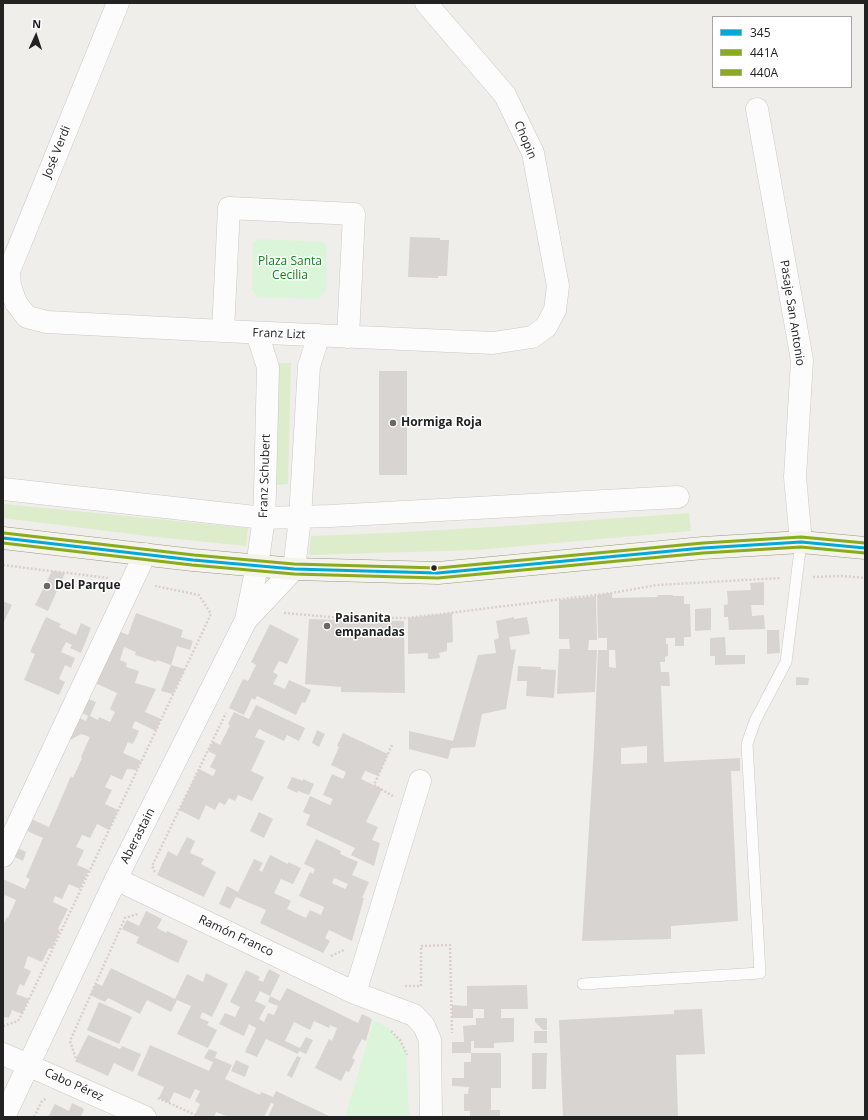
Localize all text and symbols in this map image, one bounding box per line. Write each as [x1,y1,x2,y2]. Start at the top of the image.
north arrow [16,16,56,56]
text: N [32,16,42,31]
legend [712,16,852,88]
text: 345 [750,24,771,41]
text: 441A [750,44,778,61]
text: 440A [750,64,778,81]
street label: Chopin [511,119,539,161]
street label: José Verdi [40,124,74,180]
park label: Plaza Santa Cecilia [258,255,322,283]
street label: Pasaje San Antonio [777,259,807,367]
street label: Franz Lizt [252,326,306,342]
place label: Hormiga Roja [401,416,482,430]
marker: Hormiga Roja [388,418,398,428]
street label: Franz Schubert [256,434,274,518]
unlabelled marker [429,563,439,573]
place label: Del Parque [55,579,121,593]
marker: Del Parque [42,581,52,591]
place label: Paisanita empanadas [335,612,405,640]
marker: Paisanita empanadas [322,621,332,631]
street label: Aberastain [118,806,158,866]
street label: Ramón Franco [196,912,276,960]
street label: Cabo Pérez [42,1066,106,1104]

